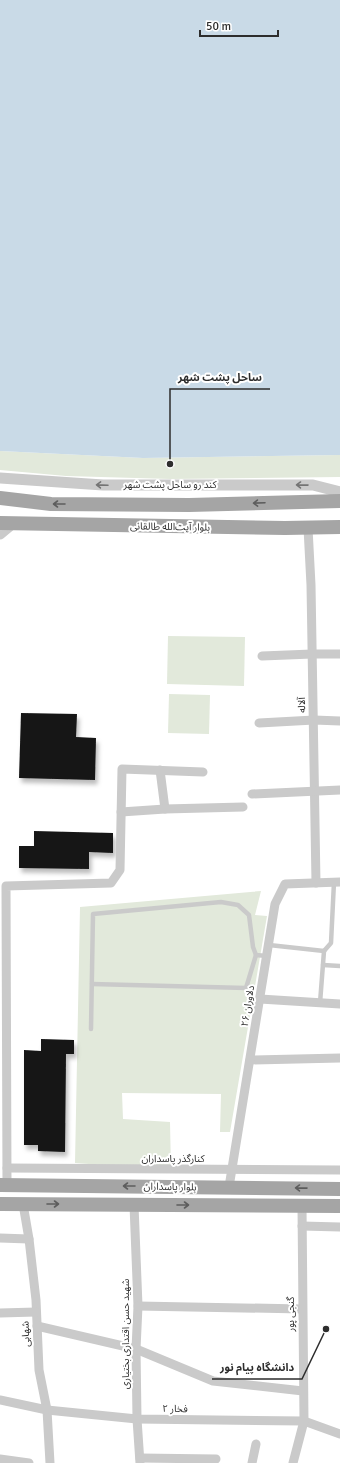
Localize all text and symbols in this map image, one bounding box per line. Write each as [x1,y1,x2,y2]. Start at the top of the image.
scale bar [200,12,278,38]
text: 50 m [206,19,231,34]
callout: ساحل پشت شهر [170,366,270,389]
text: ساحل پشت شهر [177,371,262,385]
street label: کند رو ساحل پشت شهر [122,479,217,491]
one-way arrow [96,481,109,489]
one-way arrow [296,481,309,489]
one-way arrow [253,499,266,507]
one-way arrow [53,500,66,508]
street label: بلوار آیت‌الله طالقانی [130,520,210,534]
street label: آلاله [296,696,308,713]
street label: دلاوران ۲۶ [239,984,257,1027]
street label: کنارگذر پاسداران [141,1153,205,1165]
street label: بلوار پاسداران [144,1181,197,1194]
one-way arrow [123,1183,136,1190]
one-way arrow [295,1184,308,1192]
one-way arrow [46,1200,59,1208]
one-way arrow [176,1201,189,1209]
street label: شهید حسن اقتداری بختیاری [120,1279,132,1389]
street label: گنجی پور [285,1296,297,1332]
street label: شهابی [20,1321,32,1347]
callout: دانشگاه پیام نور [212,1356,302,1379]
text: دانشگاه پیام نور [219,1361,294,1376]
street label: فخار ۲ [162,1403,188,1415]

